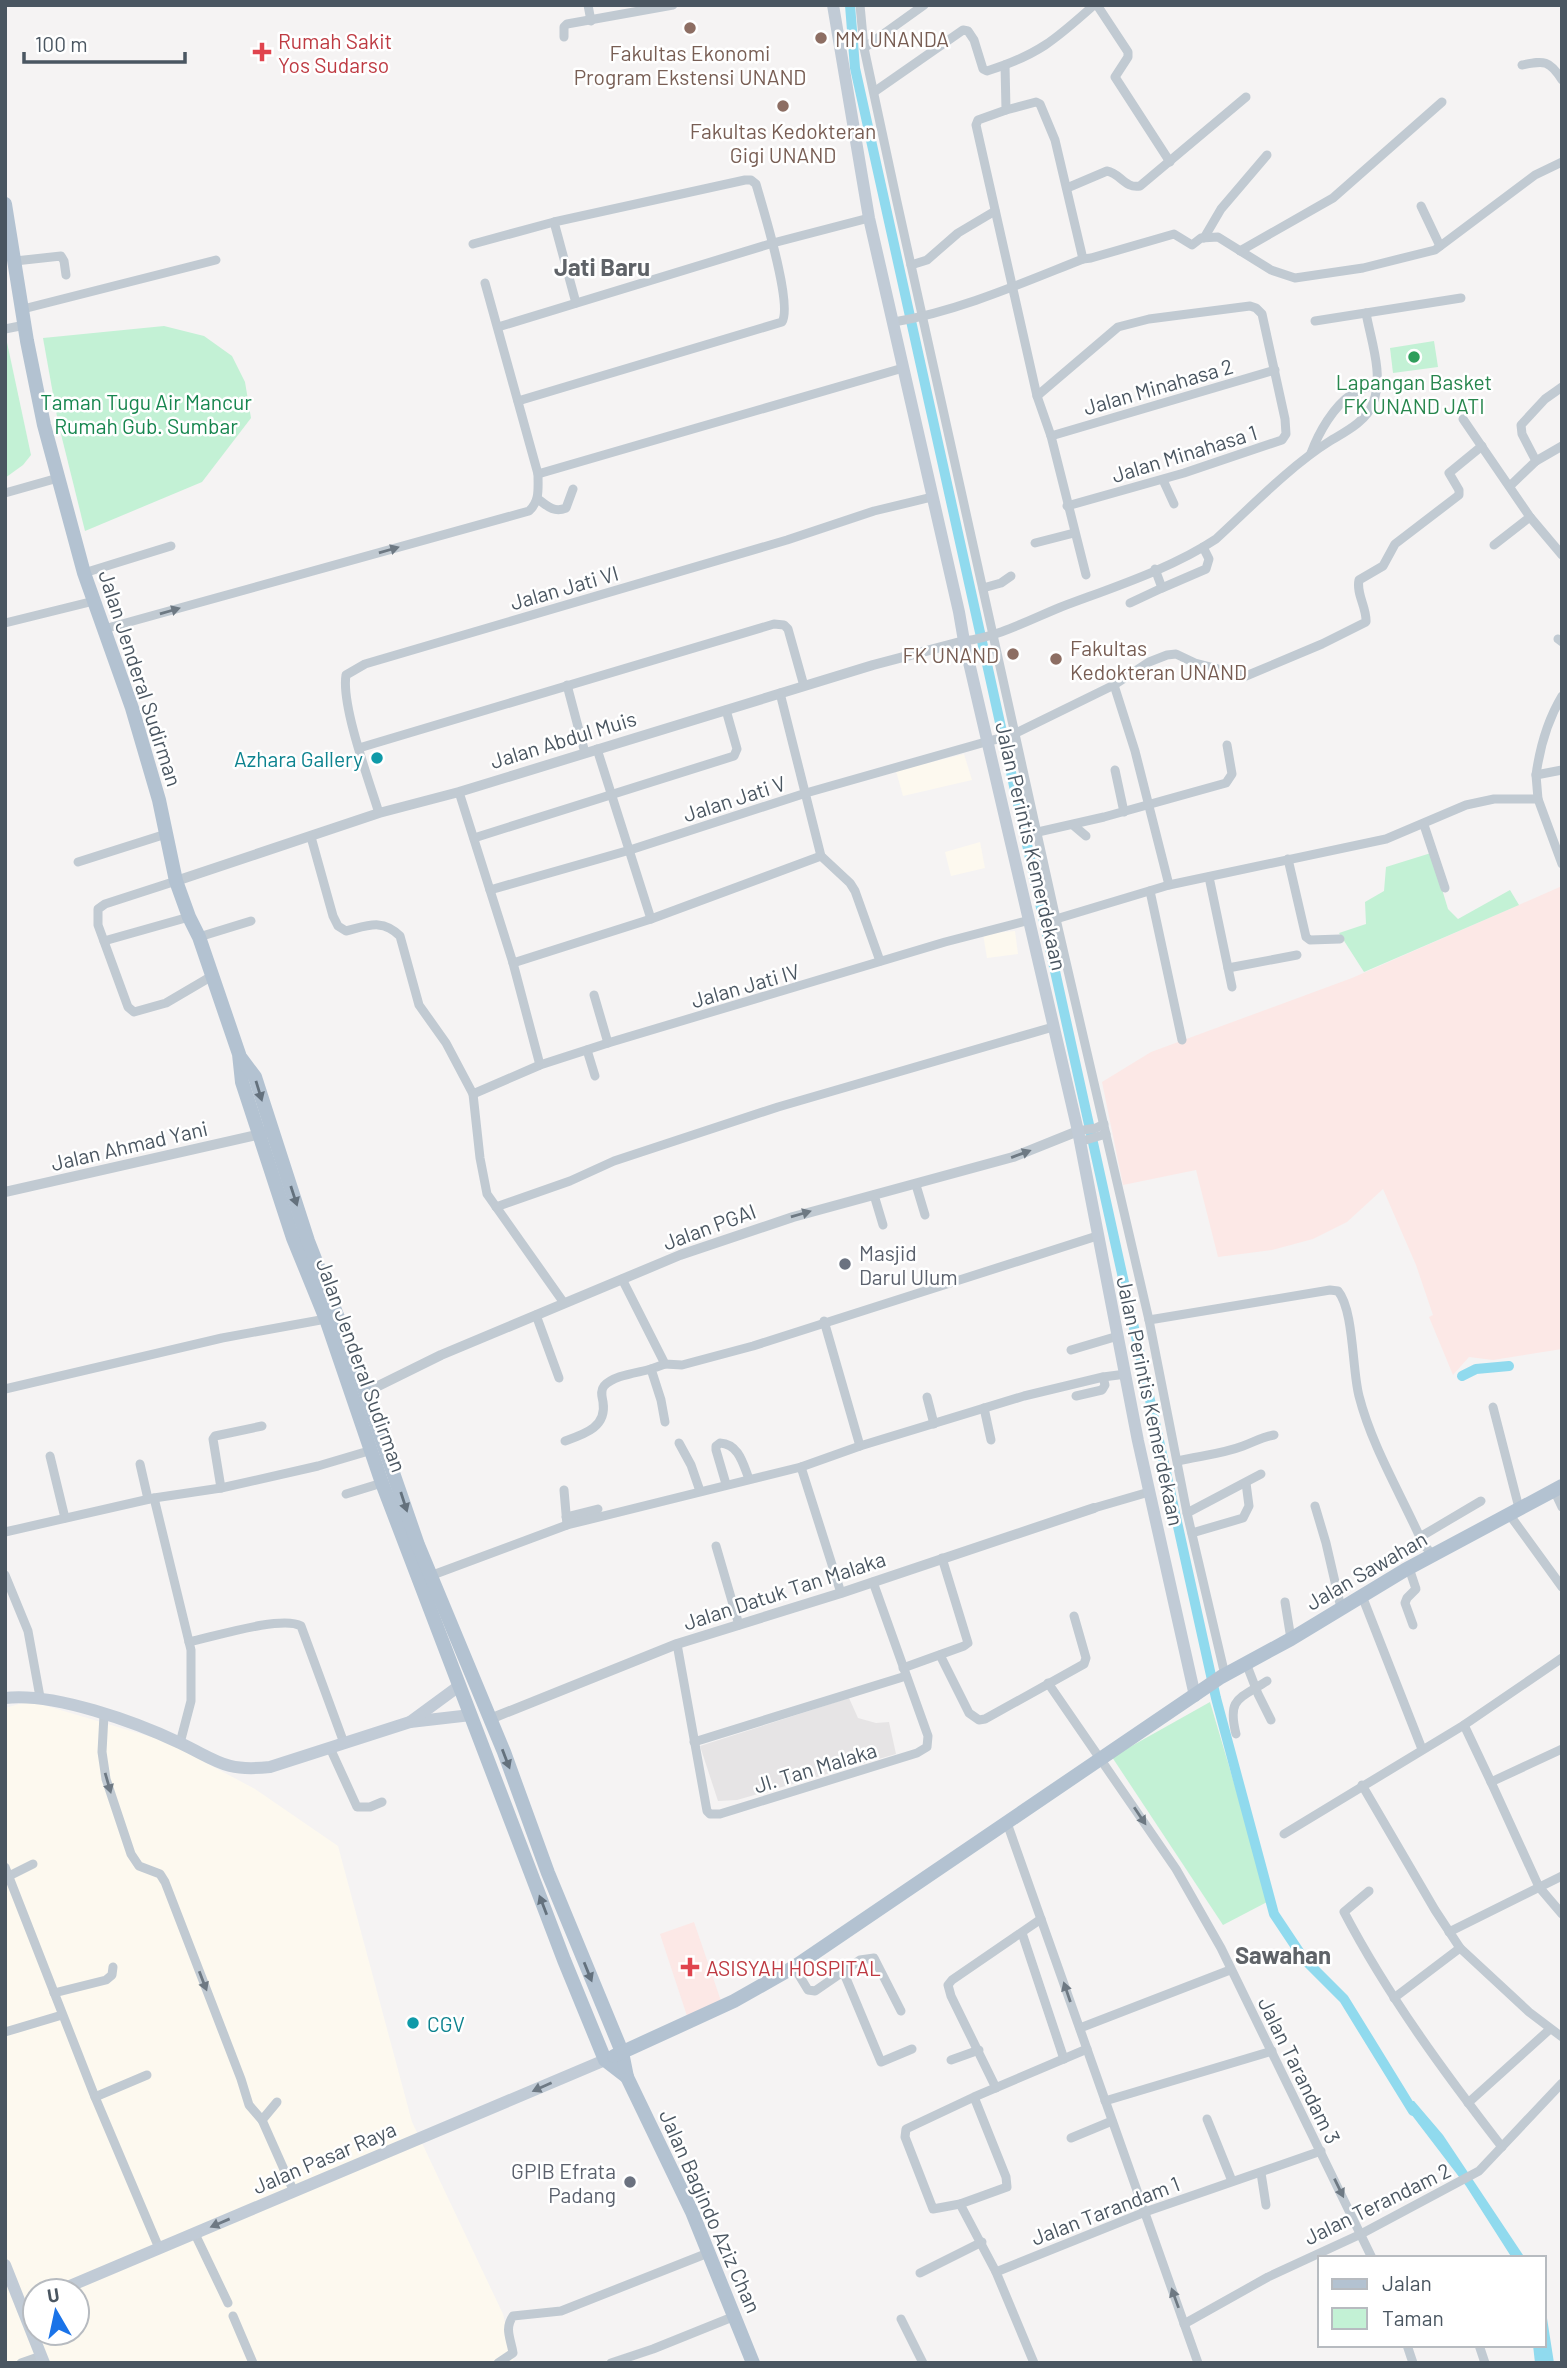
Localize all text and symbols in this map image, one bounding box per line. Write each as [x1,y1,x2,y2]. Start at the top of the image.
marker: Fakultas Ekonomi Program Ekstensi UNAND [682,20,698,36]
scale bar [24,21,186,65]
place label: MM UNANDA [835,26,949,51]
place label: Rumah Sakit Yos Sudarso [278,28,392,77]
marker: MM UNANDA [813,30,829,46]
text: 100 m [35,31,88,56]
place label: Fakultas Ekonomi Program Ekstensi UNAND [574,40,806,89]
marker: Rumah Sakit Yos Sudarso [252,42,272,62]
marker: Fakultas Kedokteran Gigi UNAND [775,98,791,114]
place label: Fakultas Kedokteran Gigi UNAND [690,118,876,167]
district label: Jati Baru [554,252,650,281]
marker: Lapangan Basket FK UNAND JATI [1406,349,1422,365]
street label: Jalan Minahasa 2 [1080,353,1236,419]
place label: Lapangan Basket FK UNAND JATI [1336,369,1492,418]
park label: Taman Tugu Air Mancur Rumah Gub. Sumbar [40,389,252,438]
street label: Jalan Minahasa 1 [1108,419,1260,487]
one-way arrow [378,544,400,555]
street label: Jalan Jati VI [507,560,621,614]
street label: Jalan Jenderal Sudirman [94,567,188,789]
one-way arrow [159,605,181,616]
place label: Fakultas Kedokteran UNAND [1070,635,1247,684]
place label: FK UNAND [903,642,999,667]
marker: FK UNAND [1005,646,1021,662]
marker: Fakultas Kedokteran UNAND [1048,651,1064,667]
street label: Jalan Abdul Muis [487,705,639,773]
street label: Jalan Perintis Kemerdekaan [991,719,1073,973]
place label: Azhara Gallery [234,746,363,771]
marker: Azhara Gallery [369,750,385,766]
street label: Jalan Jati V [680,770,788,826]
street label: Jalan Jati IV [688,958,802,1012]
one-way arrow [255,1080,265,1101]
street label: Jalan Ahmad Yani [48,1115,210,1175]
one-way arrow [1010,1148,1031,1159]
one-way arrow [289,1186,300,1207]
street label: Jalan PGAI [659,1198,759,1254]
one-way arrow [791,1209,812,1219]
place label: Masjid Darul Ulum [859,1240,958,1289]
street label: Jalan Jenderal Sudirman [312,1255,412,1475]
marker: Masjid Darul Ulum [837,1256,853,1272]
street label: Jalan Perintis Kemerdekaan [1112,1274,1190,1528]
one-way arrow [399,1492,410,1513]
street label: Jalan Sawahan [1301,1525,1431,1615]
street label: Jalan Datuk Tan Malaka [680,1545,888,1635]
street label: Jl. Tan Malaka [751,1736,879,1798]
one-way arrow [501,1749,512,1770]
one-way arrow [103,1772,113,1793]
one-way arrow [1133,1806,1146,1825]
one-way arrow [537,1895,548,1916]
district label: Sawahan [1235,1940,1331,1969]
place label: ASISYAH HOSPITAL [706,1955,881,1980]
marker: ASISYAH HOSPITAL [680,1957,700,1977]
one-way arrow [582,1961,593,1982]
one-way arrow [198,1970,209,1991]
one-way arrow [1061,1981,1072,2002]
street label: Jalan Tarandam 3 [1254,1992,1346,2148]
place label: CGV [427,2011,465,2036]
marker: CGV [405,2015,421,2031]
one-way arrow [532,2082,553,2093]
street label: Jalan Bagindo Aziz Chan [655,2106,767,2316]
street label: Jalan Pasar Raya [249,2116,399,2198]
street label: Jalan Terandam 2 [1300,2157,1454,2249]
place label: GPIB Efrata Padang [511,2158,616,2207]
street label: Jalan Tarandam 1 [1027,2170,1183,2250]
marker: GPIB Efrata Padang [622,2174,638,2190]
one-way arrow [1334,2178,1345,2198]
one-way arrow [210,2217,230,2229]
legend [1318,2256,1546,2347]
text: Jalan [1382,2270,1432,2295]
north arrow [21,2277,91,2347]
text: U [46,2282,61,2307]
one-way arrow [1170,2288,1181,2309]
text: Taman [1382,2305,1444,2330]

